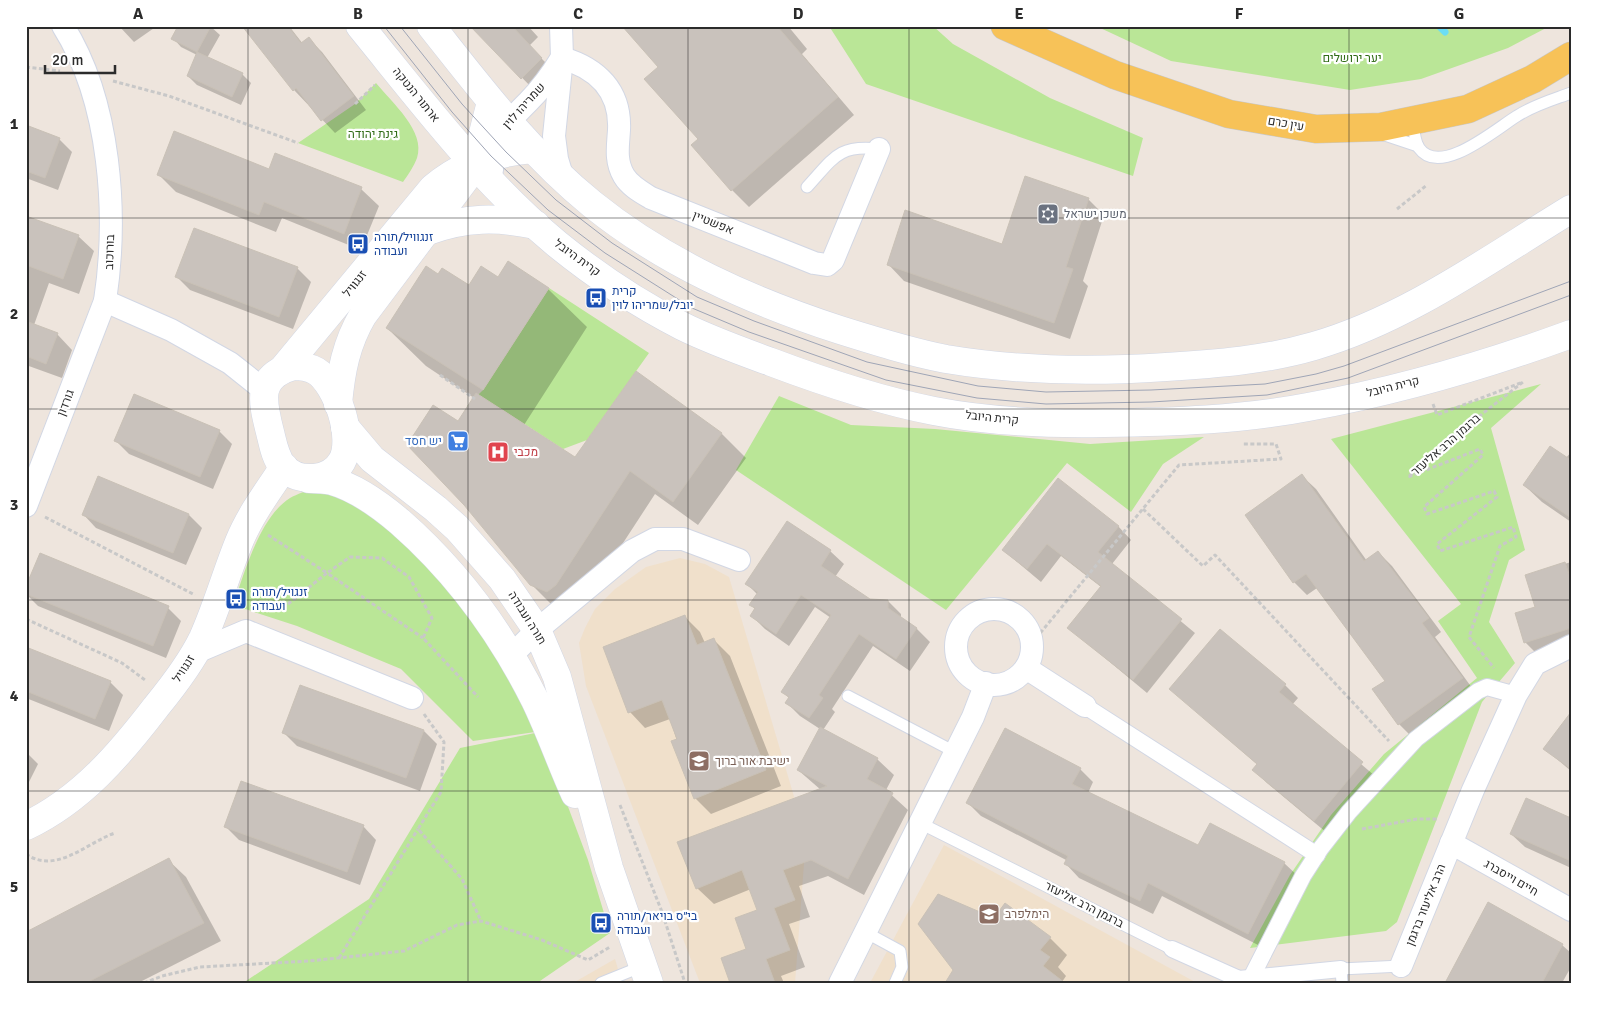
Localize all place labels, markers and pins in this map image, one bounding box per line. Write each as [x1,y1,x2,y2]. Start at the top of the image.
synagogue icon: משכן ישראל [1036,202,1060,226]
place label: משכן ישראל [1064,207,1127,222]
place label: זנגוויל/תורה ועבודה [374,230,433,259]
bus stop icon: זנגוויל/תורה ועבודה [346,232,370,256]
place label: קרית יובל/שמריהו לוין [612,284,693,313]
bus stop icon: קרית יובל/שמריהו לוין [584,286,608,310]
supermarket icon: יש חסד [446,429,470,453]
place label: יש חסד [405,434,442,449]
hospital icon: מכבי [486,440,510,464]
place label: מכבי [514,445,538,460]
place label: זנגויל/תורה ועבודה [252,585,308,614]
bus stop icon: זנגויל/תורה ועבודה [224,587,248,611]
school or university icon: ישיבת אור ברוך [687,749,711,773]
place label: ישיבת אור ברוך [715,754,790,769]
school or university icon: הימלפרב [977,902,1001,926]
place label: הימלפרב [1005,907,1049,922]
place label: בי״ס בויאר/תורה ועבודה [617,909,698,938]
bus stop icon: בי״ס בויאר/תורה ועבודה [589,911,613,935]

